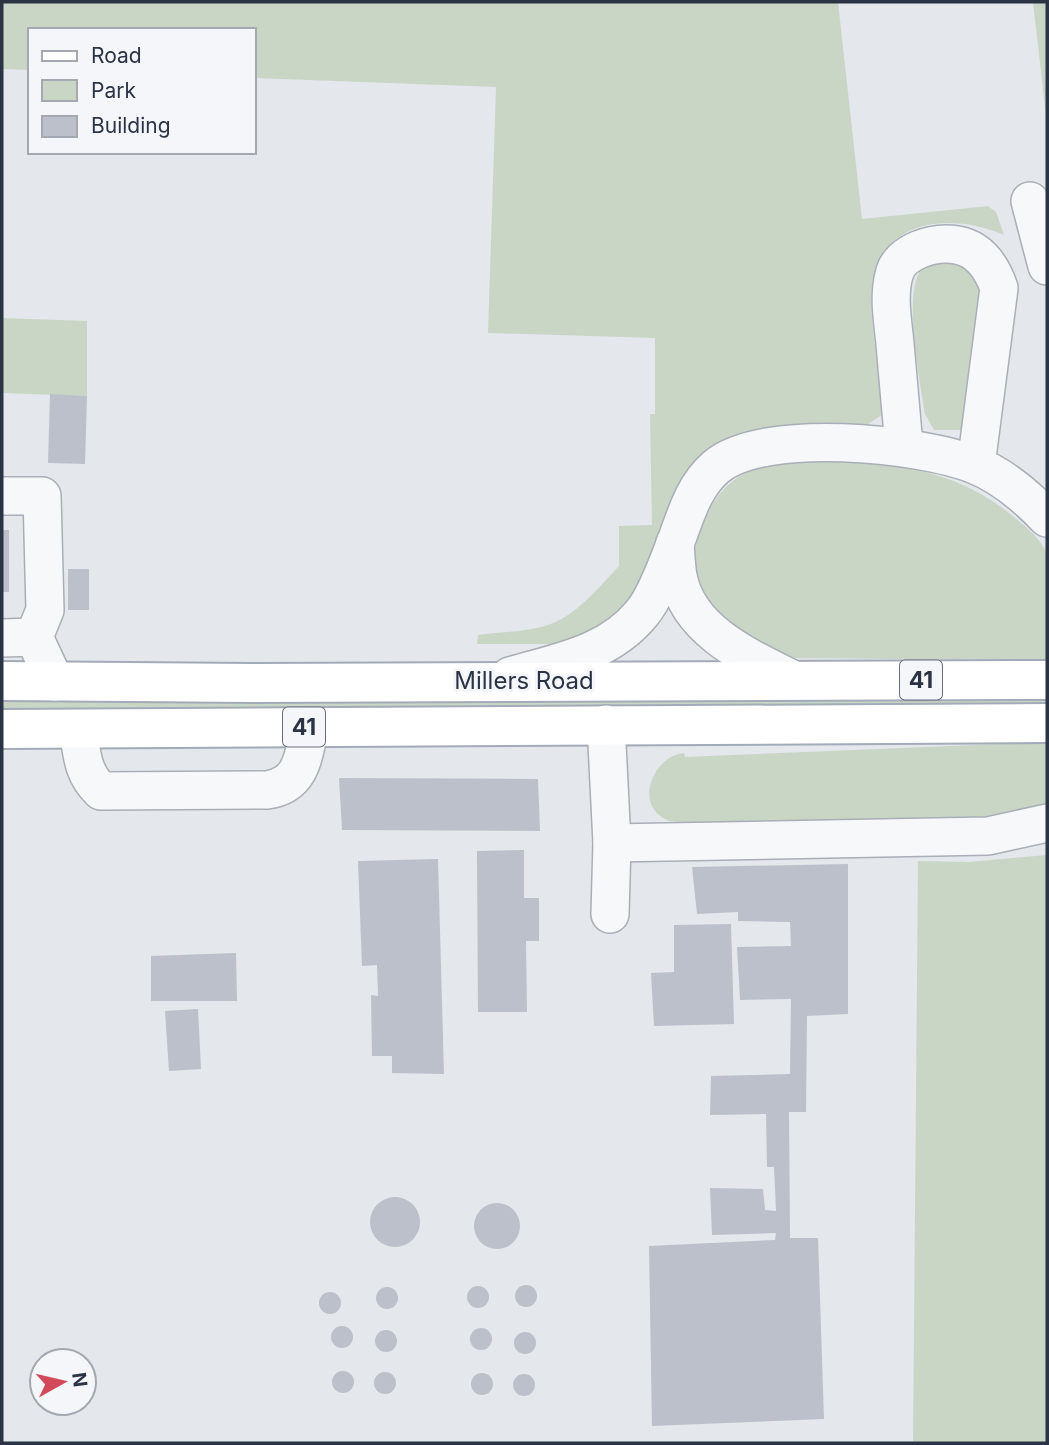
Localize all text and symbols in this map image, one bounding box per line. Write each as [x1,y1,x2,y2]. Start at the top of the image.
legend [28,28,256,154]
text: Road [91,43,142,68]
text: Park [91,78,136,103]
text: Building [91,113,171,138]
road number: 41 [900,660,942,700]
street label: Millers Road [454,666,594,695]
road number: 41 [283,708,325,747]
north arrow [28,1347,98,1417]
text: N [67,1371,92,1388]

